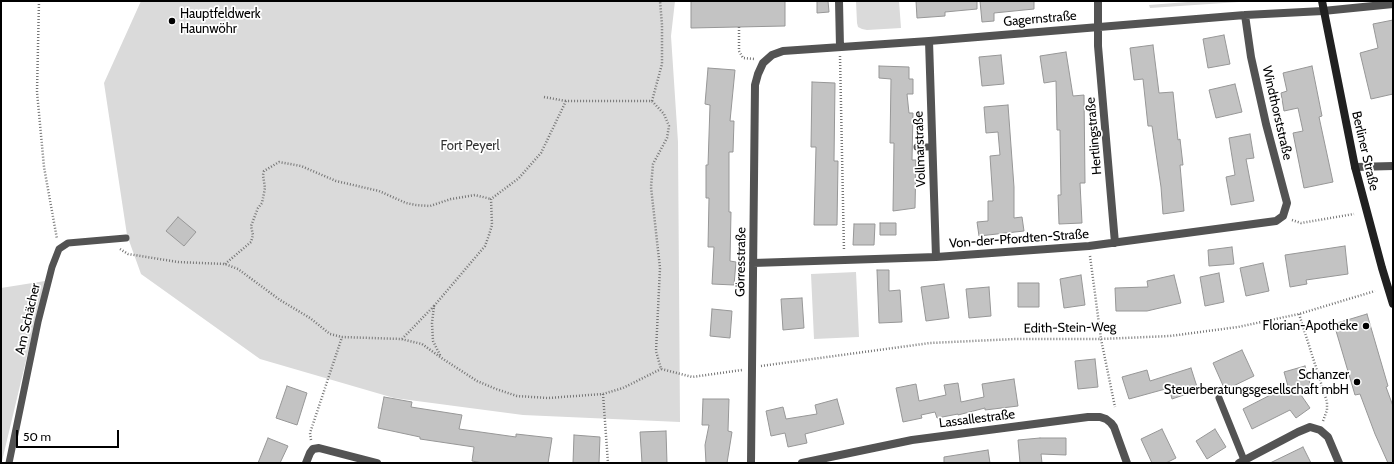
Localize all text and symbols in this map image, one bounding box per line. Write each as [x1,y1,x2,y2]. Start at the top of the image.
place label: Hauptfeldwerk Haunwöhr [180,6,261,37]
street label: Gagernstraße [1003,8,1077,30]
marker: Hauptfeldwerk Haunwöhr [167,16,177,26]
street label: Windthorststraße [1259,64,1295,162]
street label: Hertlingstraße [1083,97,1105,175]
street label: Berliner Straße [1348,110,1382,192]
street label: Vollmarstraße [911,111,929,187]
park label: Fort Peyerl [441,138,499,154]
street label: Von-der-Pfordten-Straße [949,226,1089,252]
street label: Görresstraße [733,227,749,297]
street label: Am Schächer [12,282,44,356]
place label: Florian-Apotheke [1263,318,1358,334]
street label: Edith-Stein-Weg [1024,319,1116,337]
marker: Florian-Apotheke [1361,321,1371,331]
place label: Schanzer Steuerberatungsgesellschaft mbH [1164,367,1349,398]
marker: Schanzer Steuerberatungsgesellschaft mbH [1352,377,1362,387]
street label: Lassallestraße [938,407,1016,431]
scale bar [18,422,121,448]
text: 50 m [23,429,51,444]

